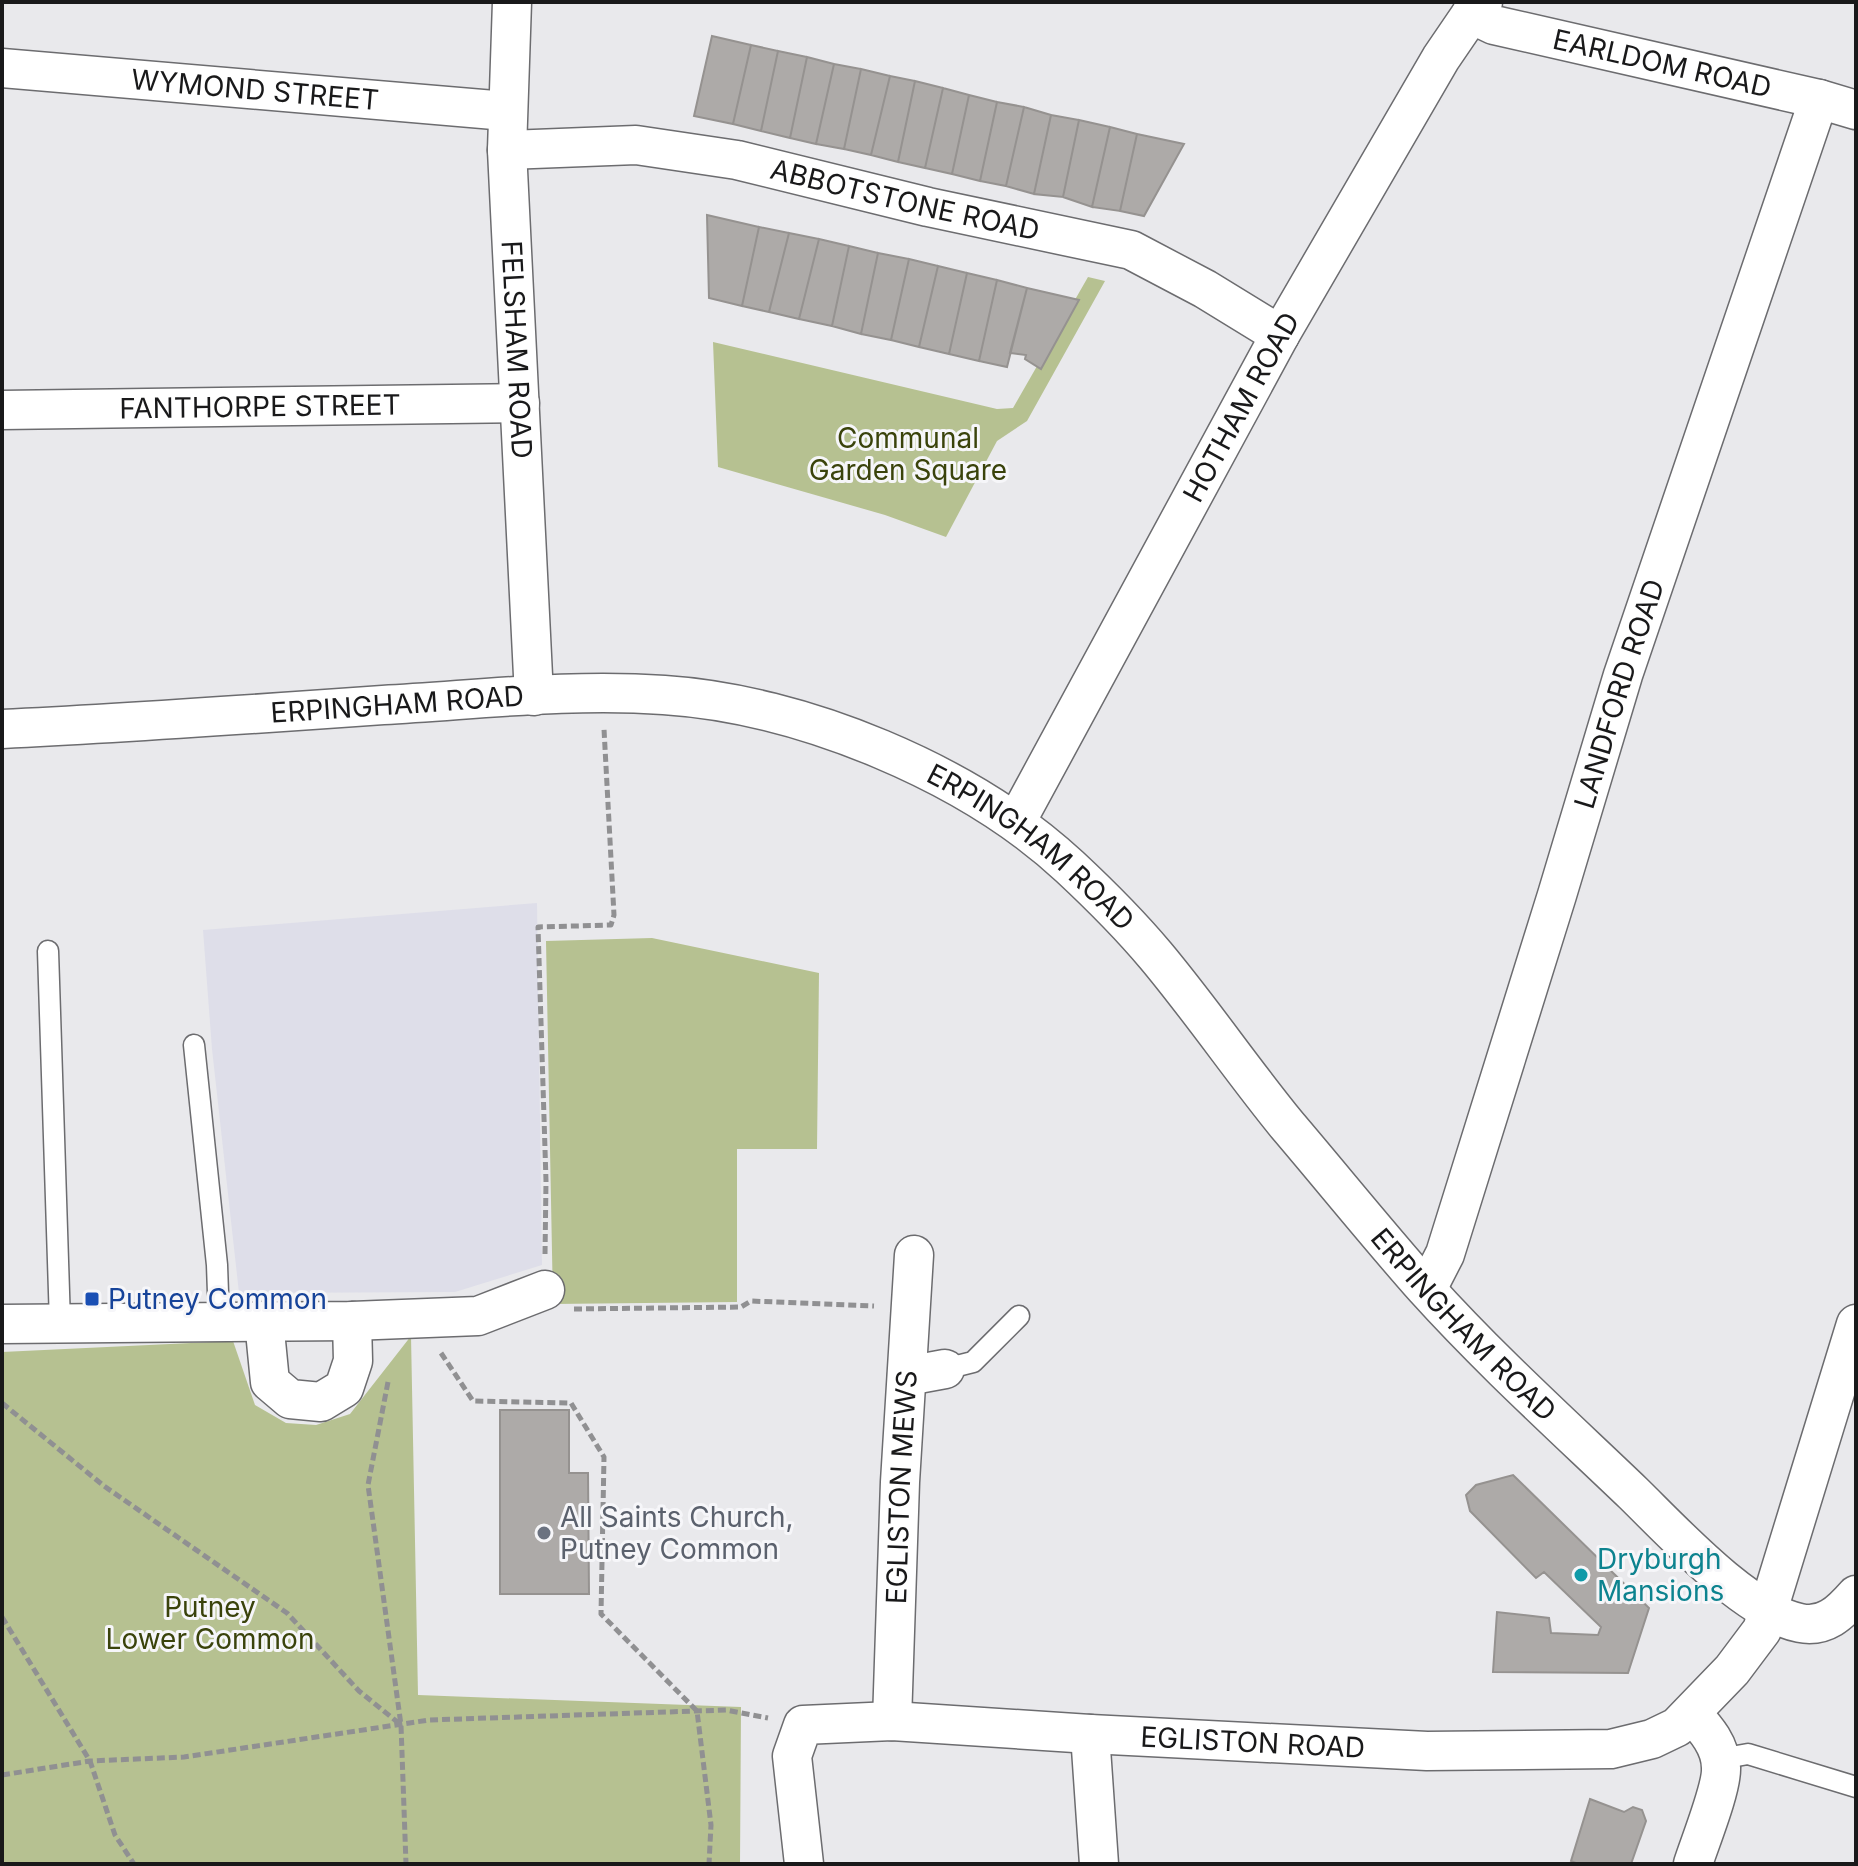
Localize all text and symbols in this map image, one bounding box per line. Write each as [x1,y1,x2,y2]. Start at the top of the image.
street label: EARLDOM ROAD [1550,22,1775,105]
street label: WYMOND STREET [130,62,380,117]
street label: ABBOTSTONE ROAD [767,152,1043,247]
street label: FELSHAM ROAD [494,240,539,460]
street label: HOTHAM ROAD [1176,306,1306,508]
street label: FANTHORPE STREET [119,388,401,425]
park label: Communal Garden Square [809,421,1007,487]
street label: LANDFORD ROAD [1567,575,1671,812]
street label: ERPINGHAM ROAD [270,678,525,730]
street label: ERPINGHAM ROAD [922,756,1141,937]
street label: ERPINGHAM ROAD [1364,1221,1563,1428]
place label: Putney Common [108,1282,327,1316]
marker: Putney Common [83,1290,101,1308]
street label: EGLISTON MEWS [879,1369,924,1605]
place label: All Saints Church, Putney Common [560,1500,794,1566]
marker: All Saints Church, Putney Common [535,1524,553,1542]
place label: Dryburgh Mansions [1597,1542,1724,1608]
marker: Dryburgh Mansions [1572,1566,1590,1584]
park label: Putney Lower Common [106,1590,314,1656]
street label: EGLISTON ROAD [1140,1720,1366,1765]

